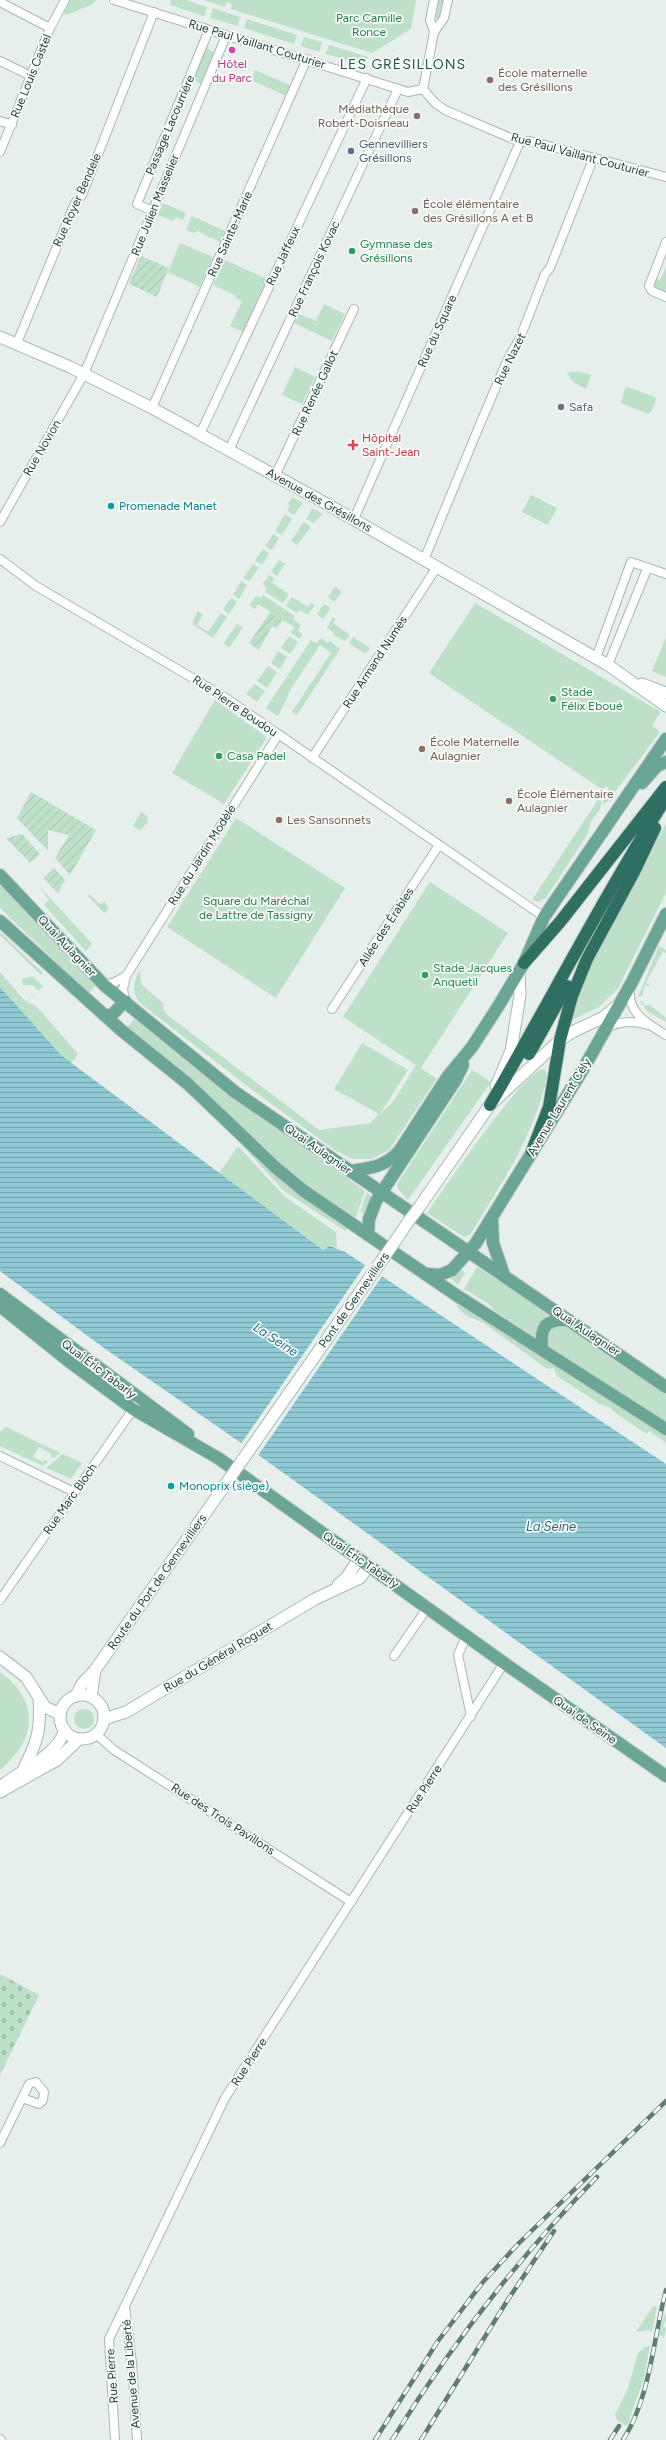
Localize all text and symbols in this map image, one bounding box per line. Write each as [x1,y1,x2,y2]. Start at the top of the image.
park label: Parc Camille Ronce [336,11,402,39]
street label: Rue Paul Vaillant Couturier [187,17,327,71]
street label: Rue Louis Castel [8,32,54,120]
marker: Hôtel du Parc [227,45,237,55]
district label: LES GRÉSILLONS [340,56,466,73]
place label: Hôtel du Parc [212,57,253,85]
place label: École maternelle des Grésillons [498,66,588,94]
street label: Passage Lacourrière [143,72,198,177]
marker: École maternelle des Grésillons [485,75,495,85]
place label: Médiathèque Robert-Doisneau [318,102,409,130]
marker: Médiathèque Robert-Doisneau [412,111,422,121]
street label: Rue Paul Vaillant Couturier [509,130,651,180]
place label: Gennevilliers Grésillons [359,137,428,165]
marker: Gennevilliers Grésillons [346,146,356,156]
street label: Rue Royer Bendele [50,151,104,249]
street label: Rue Julien Masselier [128,152,182,258]
street label: Rue Sainte-Marie [205,189,255,279]
place label: École élémentaire des Grésillons A et B [423,197,533,225]
marker: École élémentaire des Grésillons A et B [410,206,420,216]
street label: Rue François Kovac [286,218,343,319]
street label: Rue Jaffeux [263,224,303,288]
place label: Gymnase des Grésillons [360,237,433,265]
marker: Gymnase des Grésillons [347,246,357,256]
street label: Rue du Square [415,292,459,370]
street label: Rue Nazet [491,330,529,387]
street label: Rue Renée Gallot [289,348,341,438]
place label: Safa [569,400,593,414]
marker: Safa [556,402,566,412]
street label: Rue Novion [20,417,64,479]
place label: Hôpital Saint-Jean [362,431,420,459]
marker: Hôpital Saint-Jean [347,439,359,451]
street label: Avenue des Grésillons [264,465,374,535]
place label: Promenade Manet [119,499,218,513]
marker: Promenade Manet [106,501,116,511]
street label: Rue Armand Numès [340,613,410,711]
street label: Rue Pierre Boudou [190,672,280,740]
place label: Stade Félix Eboué [561,685,623,713]
marker: Stade Félix Eboué [548,694,558,704]
place label: École Maternelle Aulagnier [430,735,520,763]
marker: École Maternelle Aulagnier [417,744,427,754]
place label: Casa Padel [227,749,286,763]
marker: Casa Padel [214,751,224,761]
place label: École Élémentaire Aulagnier [517,787,614,815]
marker: École Élémentaire Aulagnier [504,796,514,806]
street label: Rue du Jardin Modèle [165,802,239,908]
place label: Les Sansonnets [287,813,372,827]
marker: Les Sansonnets [274,815,284,825]
street label: Allée des Érables [355,885,417,969]
park label: Square du Maréchal de Lattre de Tassigny [199,894,314,922]
street label: Quai Aulagnier [35,912,99,980]
place label: Stade Jacques Anquetil [433,961,513,989]
marker: Stade Jacques Anquetil [420,970,430,980]
street label: Avenue Laurent Cély [524,1055,594,1158]
street label: Quai Aulagnier [282,1121,354,1177]
street label: Pont de Gennevilliers [316,1249,392,1350]
street label: Quai Aulagnier [549,1303,623,1359]
water label: La Seine [251,1319,301,1359]
street label: Quai Éric Tabarly [59,1336,139,1402]
street label: Rue Marc Bloch [40,1460,100,1537]
place label: Monoprix (siège) [179,1479,269,1493]
marker: Monoprix (siège) [166,1481,176,1491]
street label: Route du Port de Gennevilliers [105,1511,210,1653]
water label: La Seine [526,1519,576,1534]
street label: Quai Éric Tabarly [320,1529,402,1592]
street label: Rue du Général Roguet [161,1619,275,1695]
street label: Quai de Seine [550,1693,620,1747]
street label: Rue Pierre [403,1762,445,1816]
street label: Rue des Trois Pavillons [169,1780,278,1858]
street label: Rue Pierre [228,2035,270,2089]
street label: Avenue de la Liberté [119,2318,143,2429]
street label: Rue Pierre [103,2348,121,2404]

